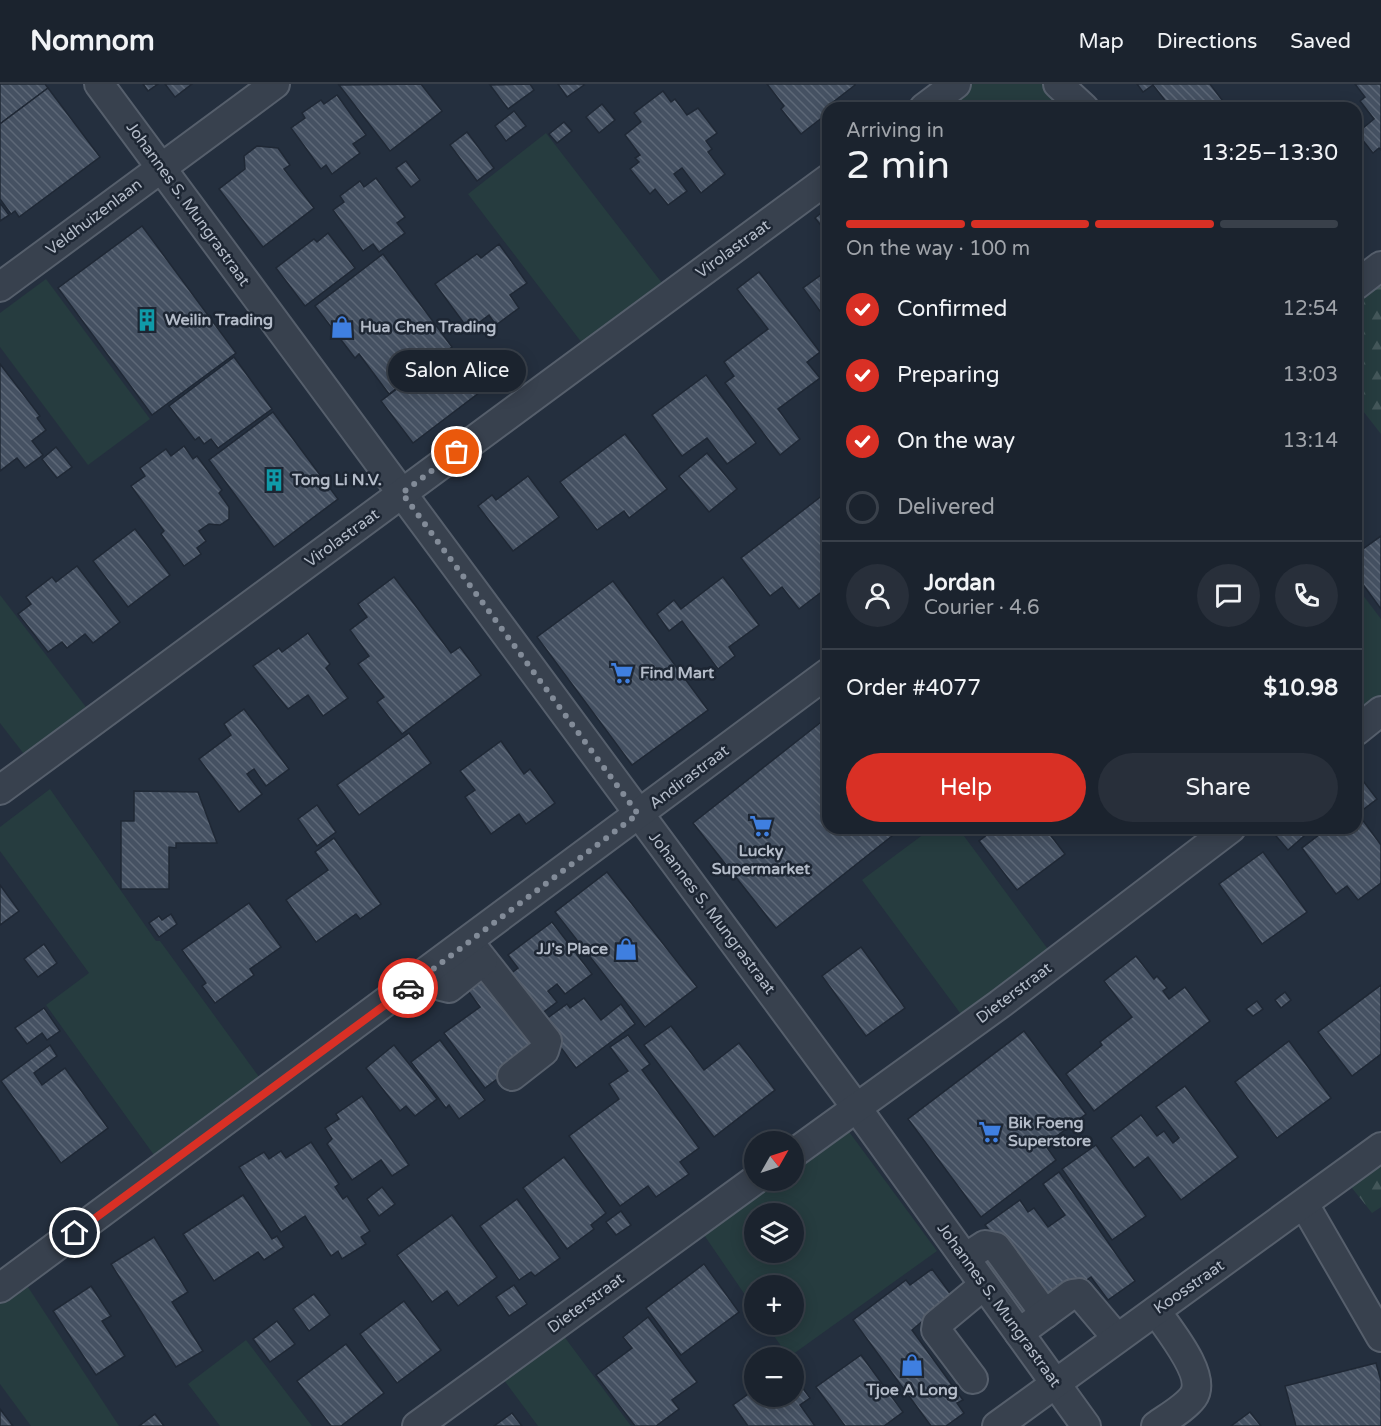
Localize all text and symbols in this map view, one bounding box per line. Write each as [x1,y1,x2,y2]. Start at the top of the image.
text: Nomnom [30,24,155,58]
text: Map [1078,29,1124,54]
text: Directions [1157,29,1257,54]
text: Saved [1290,29,1351,54]
street label: Johannes S. Mungrastraat [122,118,254,290]
text: Arriving in [846,119,944,143]
text: 13:25–13:30 [1201,140,1338,166]
text: 2 min [846,142,950,189]
street label: Veldhuizenlaan [42,174,146,260]
street label: Virolastraat [692,215,774,283]
text: On the way · 100 m [846,237,1030,261]
icon: check [846,293,879,326]
text: Confirmed [897,296,1007,322]
text: 12:54 [1283,297,1338,321]
building icon: Weilin Trading [134,307,160,333]
place label: Weilin Trading [165,310,273,330]
shop icon: Hua Chen Trading [329,314,355,340]
place label: Hua Chen Trading [360,317,496,337]
callout: Salon Alice [388,350,526,392]
text: Salon Alice [405,359,509,383]
icon: check [846,359,879,392]
text: Preparing [897,362,1000,388]
text: 13:03 [1283,363,1338,387]
icon: check [846,425,879,458]
pin [431,426,482,477]
text: On the way [897,428,1015,454]
text: 13:14 [1283,429,1338,453]
icon: bag [440,435,473,468]
building icon: Tong Li N.V. [261,467,287,493]
place label: Tong Li N.V. [291,470,382,490]
text: Delivered [897,494,995,520]
street label: Virolastraat [301,504,383,572]
button: person [846,564,909,627]
button: chat [1197,564,1260,627]
button: phone [1275,564,1338,627]
text: Jordan [924,570,995,596]
text: Courier · 4.6 [924,596,1039,620]
supermarket icon: Find Mart [609,660,635,686]
place label: Find Mart [640,663,715,683]
text: Order #4077 [846,675,981,701]
text: $10.98 [1263,675,1338,701]
street label: Andirastraat [645,741,733,813]
button: Help [846,753,1086,822]
button: Share [1098,753,1338,822]
supermarket icon: Lucky Supermarket [748,813,774,839]
street label: Johannes S. Mungrastraat [644,828,780,998]
place label: Lucky Supermarket [712,841,811,879]
shop icon: JJ's Place [613,936,639,962]
place label: JJ's Place [536,939,608,959]
courier [378,958,438,1018]
street label: Dieterstraat [972,958,1056,1028]
icon: car [392,972,425,1005]
place label: Bik Foeng Superstore [1008,1113,1091,1151]
supermarket icon: Bik Foeng Superstore [977,1119,1003,1145]
north arrow [744,1131,804,1191]
map controls [744,1131,804,1407]
button: layers [744,1203,804,1263]
pin [49,1207,100,1258]
icon: home [58,1216,91,1249]
street label: Johannes S. Mungrastraat [933,1219,1065,1391]
street label: Koosstraat [1150,1255,1228,1319]
street label: Dieterstraat [544,1269,628,1337]
button: + [744,1275,804,1335]
button: − [744,1347,804,1407]
shop icon: Tjoe A Long [899,1352,925,1378]
place label: Tjoe A Long [865,1380,958,1400]

